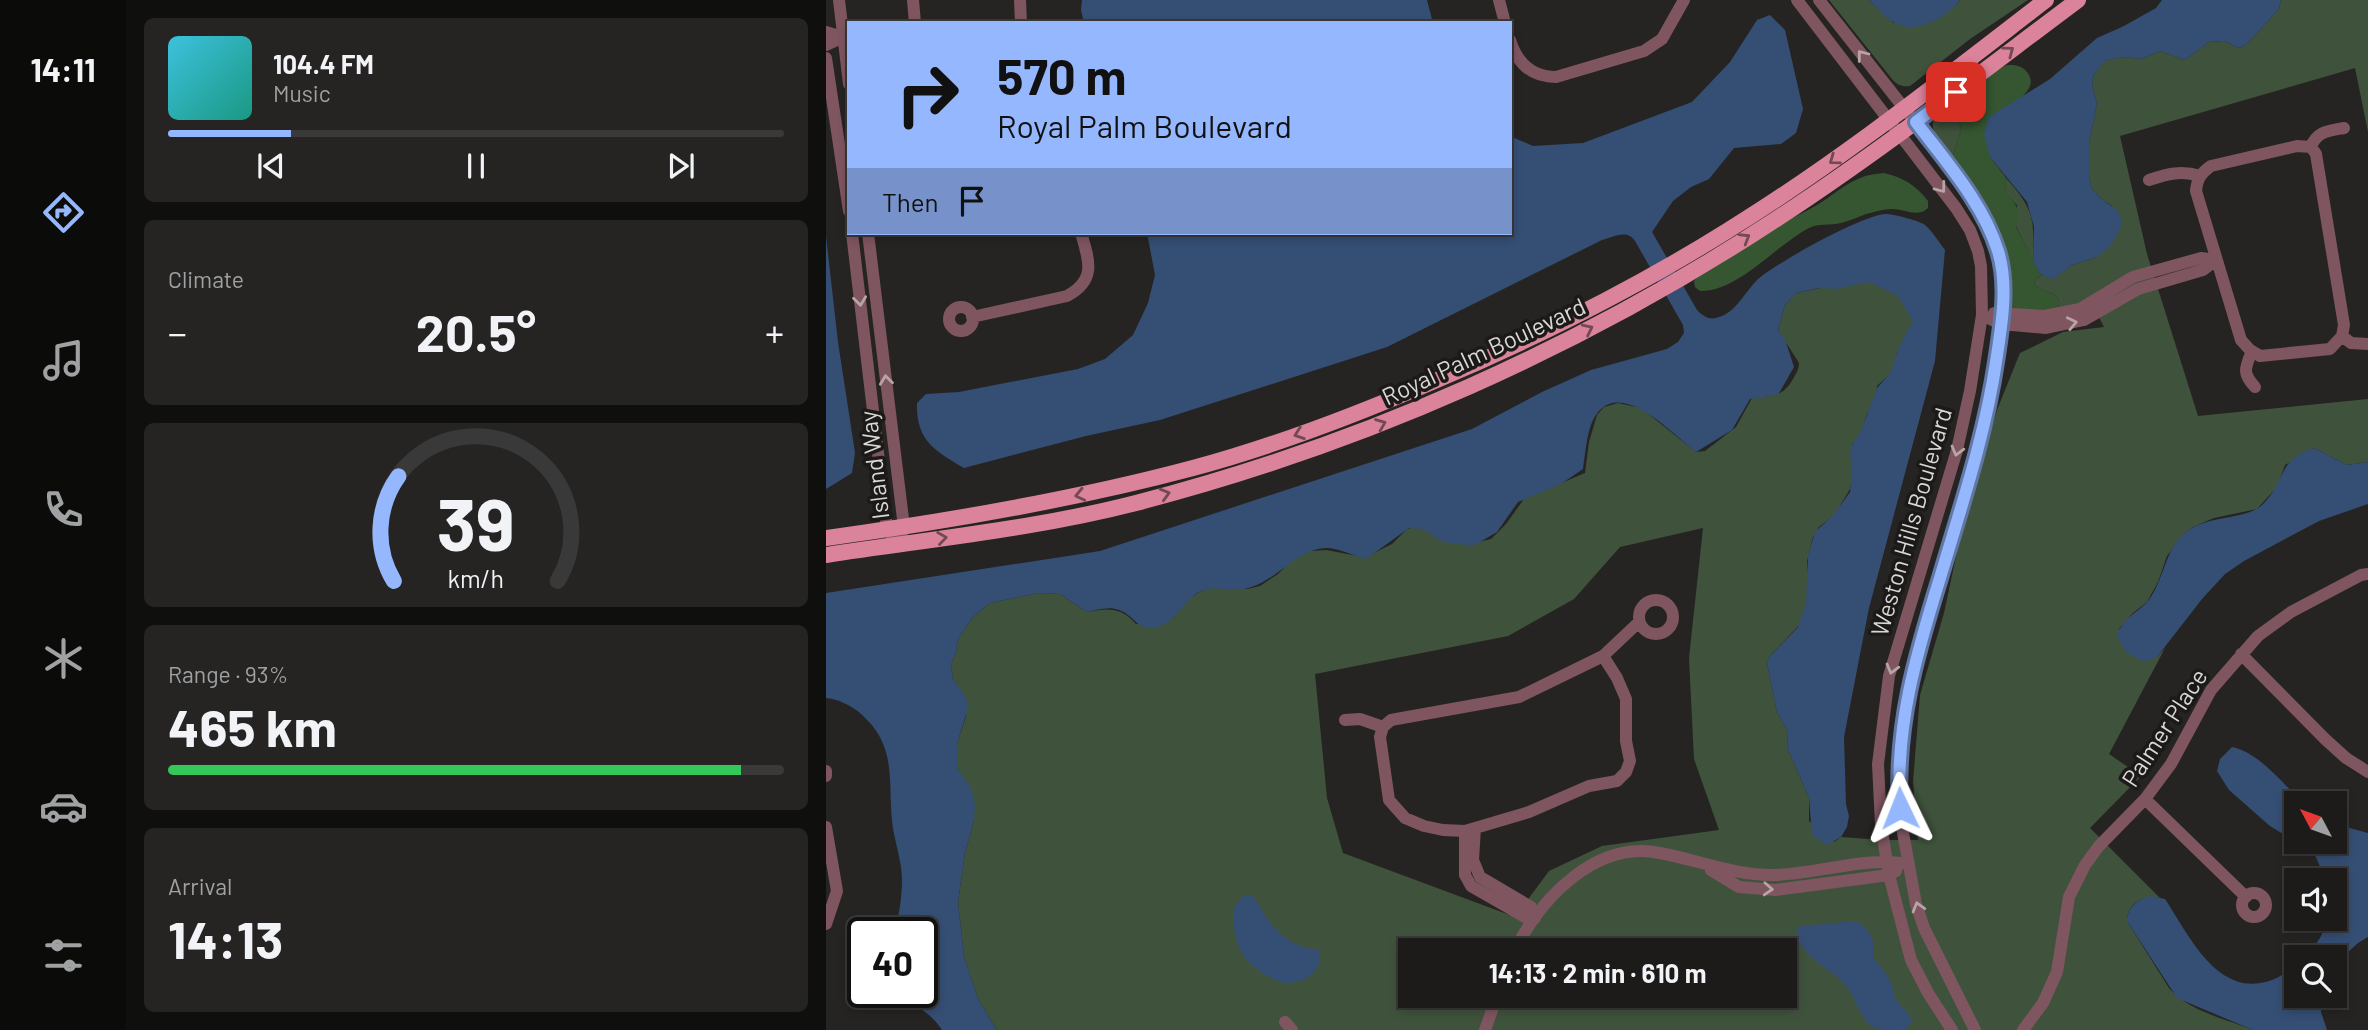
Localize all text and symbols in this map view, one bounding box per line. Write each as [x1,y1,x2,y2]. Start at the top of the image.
text: 570 m [997,46,1126,105]
one-way arrow [2001,47,2014,60]
text: 104.4 FM [273,48,374,79]
icon: right [882,49,973,140]
text: 14:11 [30,50,96,88]
one-way arrow [1858,51,1871,63]
pin [1926,62,1986,122]
icon: arrive [1937,73,1975,111]
text: Music [273,79,331,107]
text: Royal Palm Boulevard [997,106,1292,144]
icon: previous [252,147,290,185]
icon: pause [457,147,495,185]
icon: next [662,147,700,185]
one-way arrow [1829,152,1841,164]
one-way arrow [1932,180,1945,193]
icon: arrive [953,182,991,220]
text: Then [882,186,939,217]
icon: directions [39,188,88,237]
one-way arrow [1737,234,1750,247]
text: Climate [168,265,244,293]
street label: Royal Palm Boulevard [1377,291,1590,411]
one-way arrow [852,295,867,306]
text: 20.5° [416,300,536,362]
text: − [168,309,187,355]
text: + [765,309,784,355]
one-way arrow [2066,316,2078,331]
one-way arrow [1581,324,1593,338]
icon: music [39,336,88,385]
one-way arrow [879,374,894,386]
street label: Weston Hills Boulevard [1864,404,1957,639]
street label: Island Way [852,409,895,521]
one-way arrow [1375,418,1387,432]
one-way arrow [1294,426,1306,440]
one-way arrow [1950,445,1965,457]
text: 39 [437,478,515,566]
icon: phone [39,485,88,534]
one-way arrow [1074,487,1086,501]
one-way arrow [1159,488,1171,503]
one-way arrow [936,531,948,546]
text: km/h [448,563,504,593]
icon: climate [39,634,88,683]
text: Range · 93% [168,660,288,688]
one-way arrow [1886,663,1900,675]
street label: Palmer Place [2115,663,2213,792]
text: 465 km [168,695,337,757]
position arrow [1863,771,1937,845]
icon: car [39,782,88,831]
north arrow [2284,791,2347,854]
map controls [2284,791,2347,1008]
button: sound [2284,868,2347,931]
text: Arrival [168,872,232,900]
one-way arrow [1762,881,1773,896]
one-way arrow [1911,902,1926,914]
text: 14:13 [168,907,283,969]
speed limit sign: 40 [847,917,938,1008]
icon: filters [39,931,88,980]
button: search [2284,945,2347,1008]
text: 14:13 · 2 min · 610 m [1489,957,1706,988]

